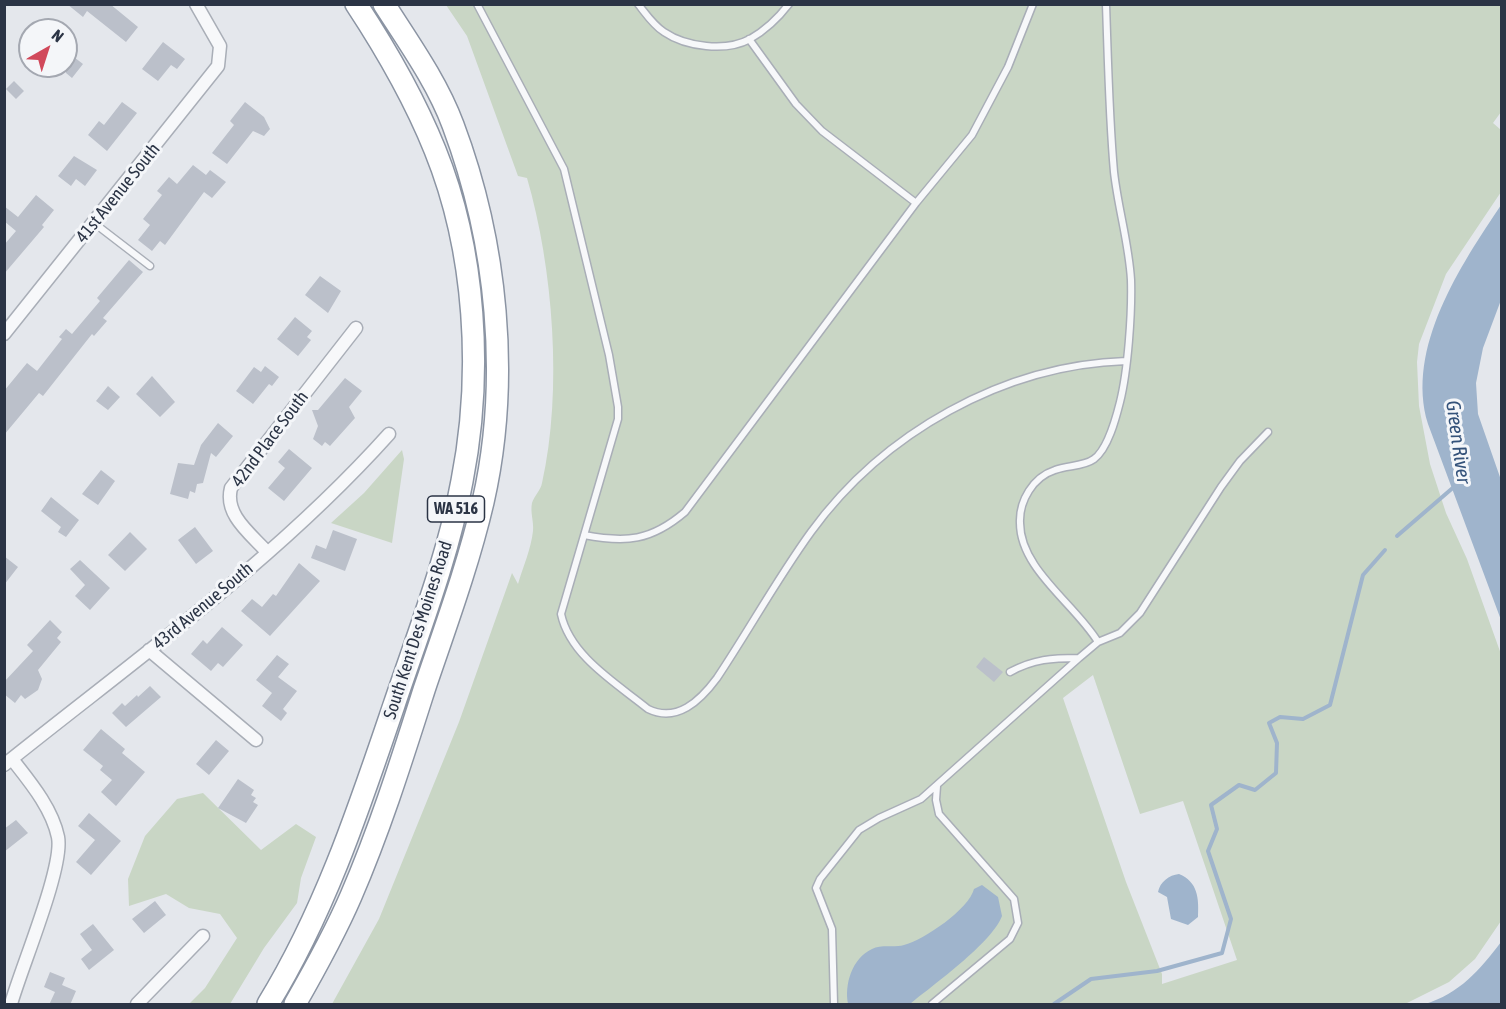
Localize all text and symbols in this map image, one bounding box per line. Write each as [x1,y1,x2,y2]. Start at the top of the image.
north arrow [18,18,78,78]
text: N [49,26,67,46]
street label: 41st Avenue South [71,139,165,247]
street label: 42nd Place South [227,387,313,491]
water label: Green River [1440,399,1476,485]
road number: WA 516 [428,496,484,522]
street label: South Kent Des Moines Road [379,538,457,722]
street label: 43rd Avenue South [149,558,257,654]

